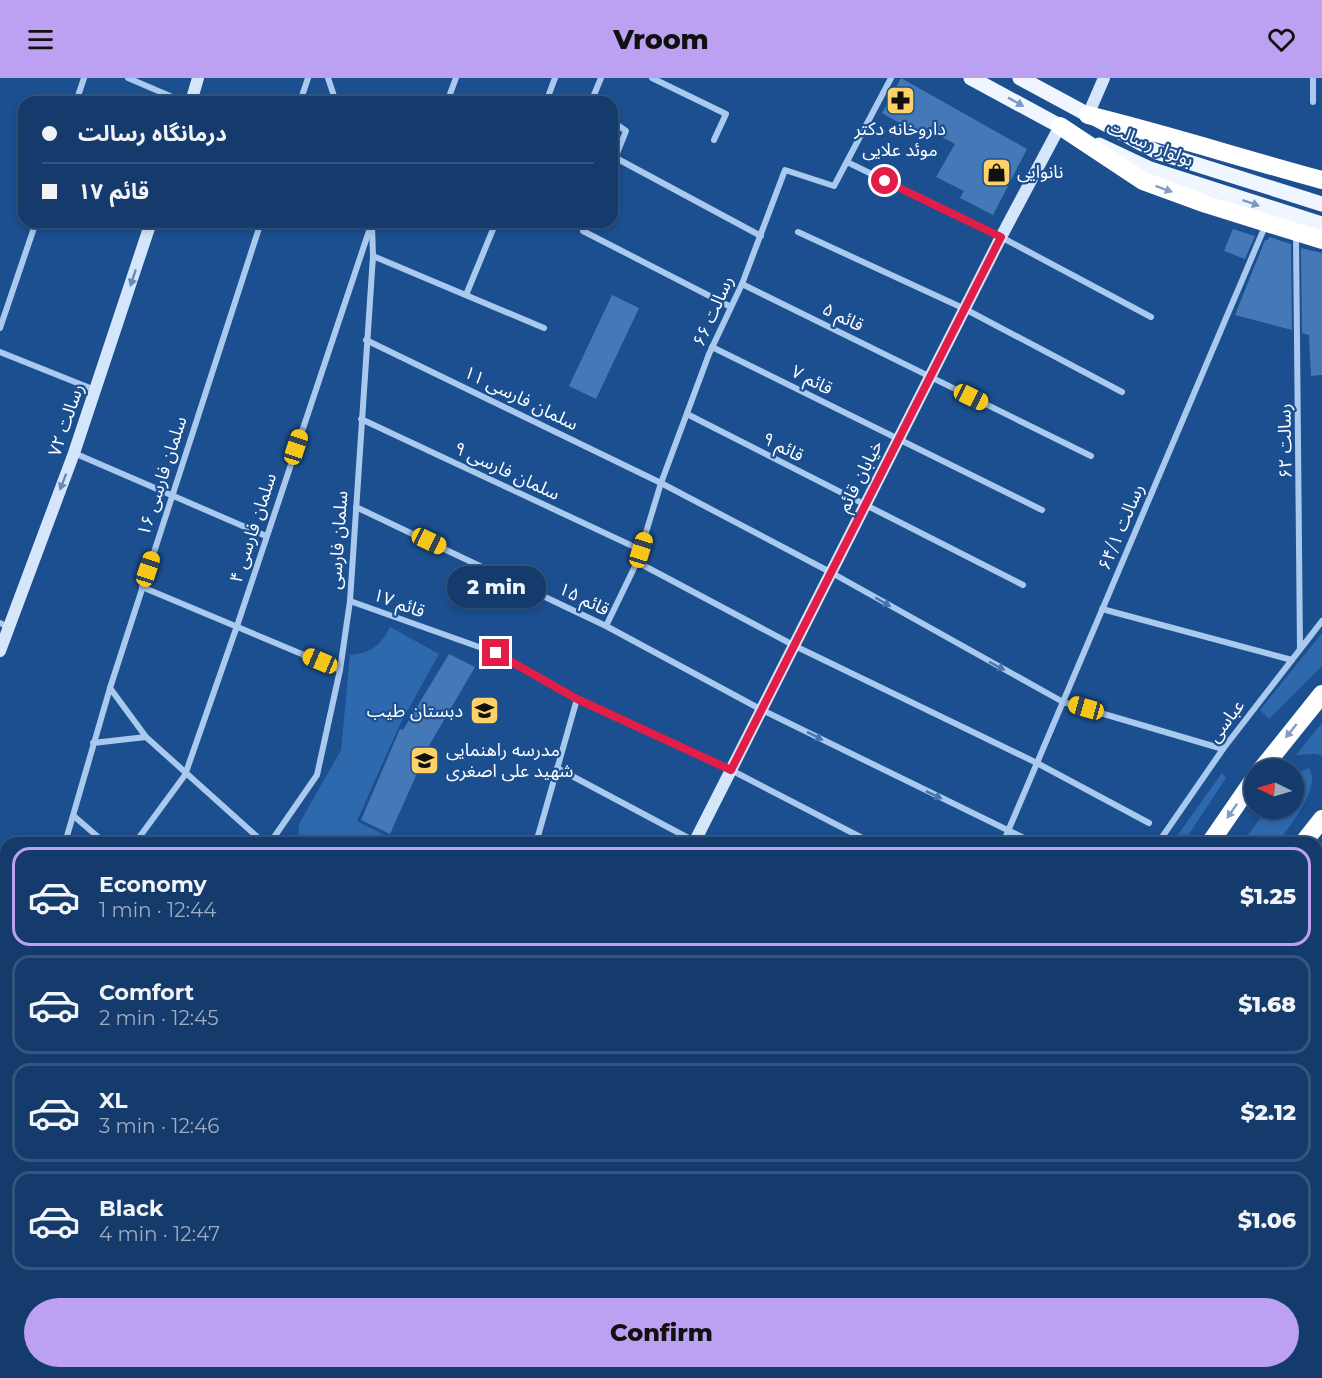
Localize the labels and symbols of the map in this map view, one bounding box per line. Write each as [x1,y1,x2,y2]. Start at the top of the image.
pharmacy icon: داروخانه دکتر موئد علایی [884,84,916,116]
one-way arrow [1008,97,1025,107]
street label: بولوار رسالت [1103,117,1197,171]
place label: داروخانه دکتر موئد علایی [853,118,946,161]
shop icon: نانوایی [980,156,1012,188]
place label: نانوایی [1017,161,1063,183]
route start [871,167,898,194]
one-way arrow [1155,185,1173,194]
one-way arrow [1242,198,1260,208]
one-way arrow [127,269,137,287]
street label: رسالت ۶۶ [688,272,738,350]
street label: قائم ۵ [818,298,867,338]
street label: قائم ۷ [787,360,836,401]
street label: سلمان فارسی ۱۱ [460,361,582,435]
street label: رسالت ۷۲ [43,381,89,459]
car [951,381,991,413]
street label: رسالت ۶۲ [1273,403,1297,479]
street label: سلمان فارسی ۱۶ [132,414,192,538]
car [282,427,310,467]
street label: قائم ۹ [758,427,807,468]
street label: خیابان قائم [833,436,889,517]
street label: سلمان فارسی ۹ [451,437,563,505]
street label: سلمان فارسی ۴ [225,470,281,586]
one-way arrow [58,473,68,491]
street label: رسالت ۶۴/۱ [1093,481,1149,573]
street label: سلمان فارسی [324,490,352,590]
car [409,525,449,557]
car [627,530,655,570]
car [134,549,162,589]
callout: 2 min [446,566,546,608]
street label: قائم ۱۵ [554,577,613,622]
street label: قائم ۱۷ [369,584,428,624]
one-way arrow [874,597,891,607]
route end [482,639,509,666]
car [300,646,340,676]
one-way arrow [989,661,1006,671]
car [1066,694,1106,722]
school or university icon: دبستان طیب [468,695,500,727]
street label: عباسی [1203,695,1249,747]
place label: دبستان طیب [367,700,463,722]
one-way arrow [1286,724,1298,739]
one-way arrow [806,732,823,741]
place label: مدرسه راهنمایی شهید علی اصغری [446,739,573,782]
school or university icon: مدرسه راهنمایی شهید علی اصغری [409,744,441,776]
north arrow [1244,759,1304,819]
one-way arrow [926,790,943,800]
one-way arrow [1226,803,1238,819]

